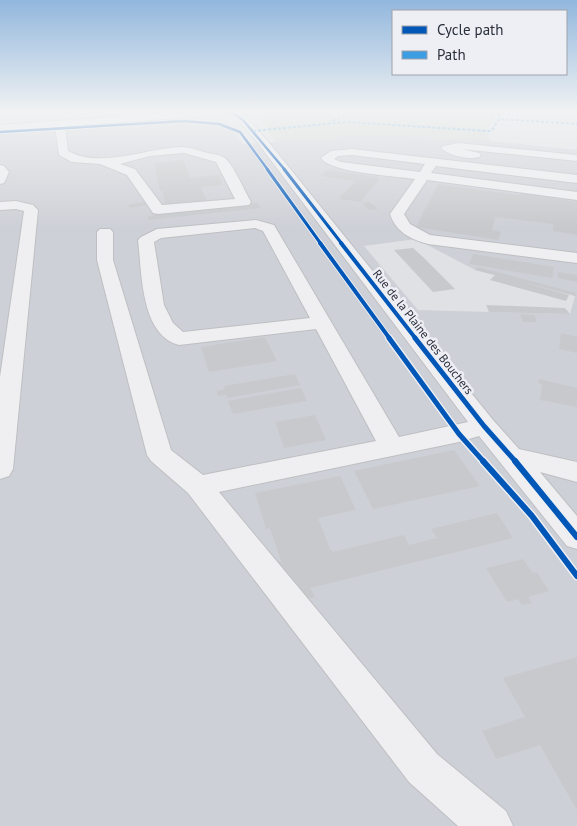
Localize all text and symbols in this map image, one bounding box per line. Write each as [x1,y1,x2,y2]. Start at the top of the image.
legend [392,10,567,75]
text: Cycle path [437,20,503,39]
text: Path [437,45,466,64]
street label: Rue de la Plaine des Bouchers [370,266,477,397]

